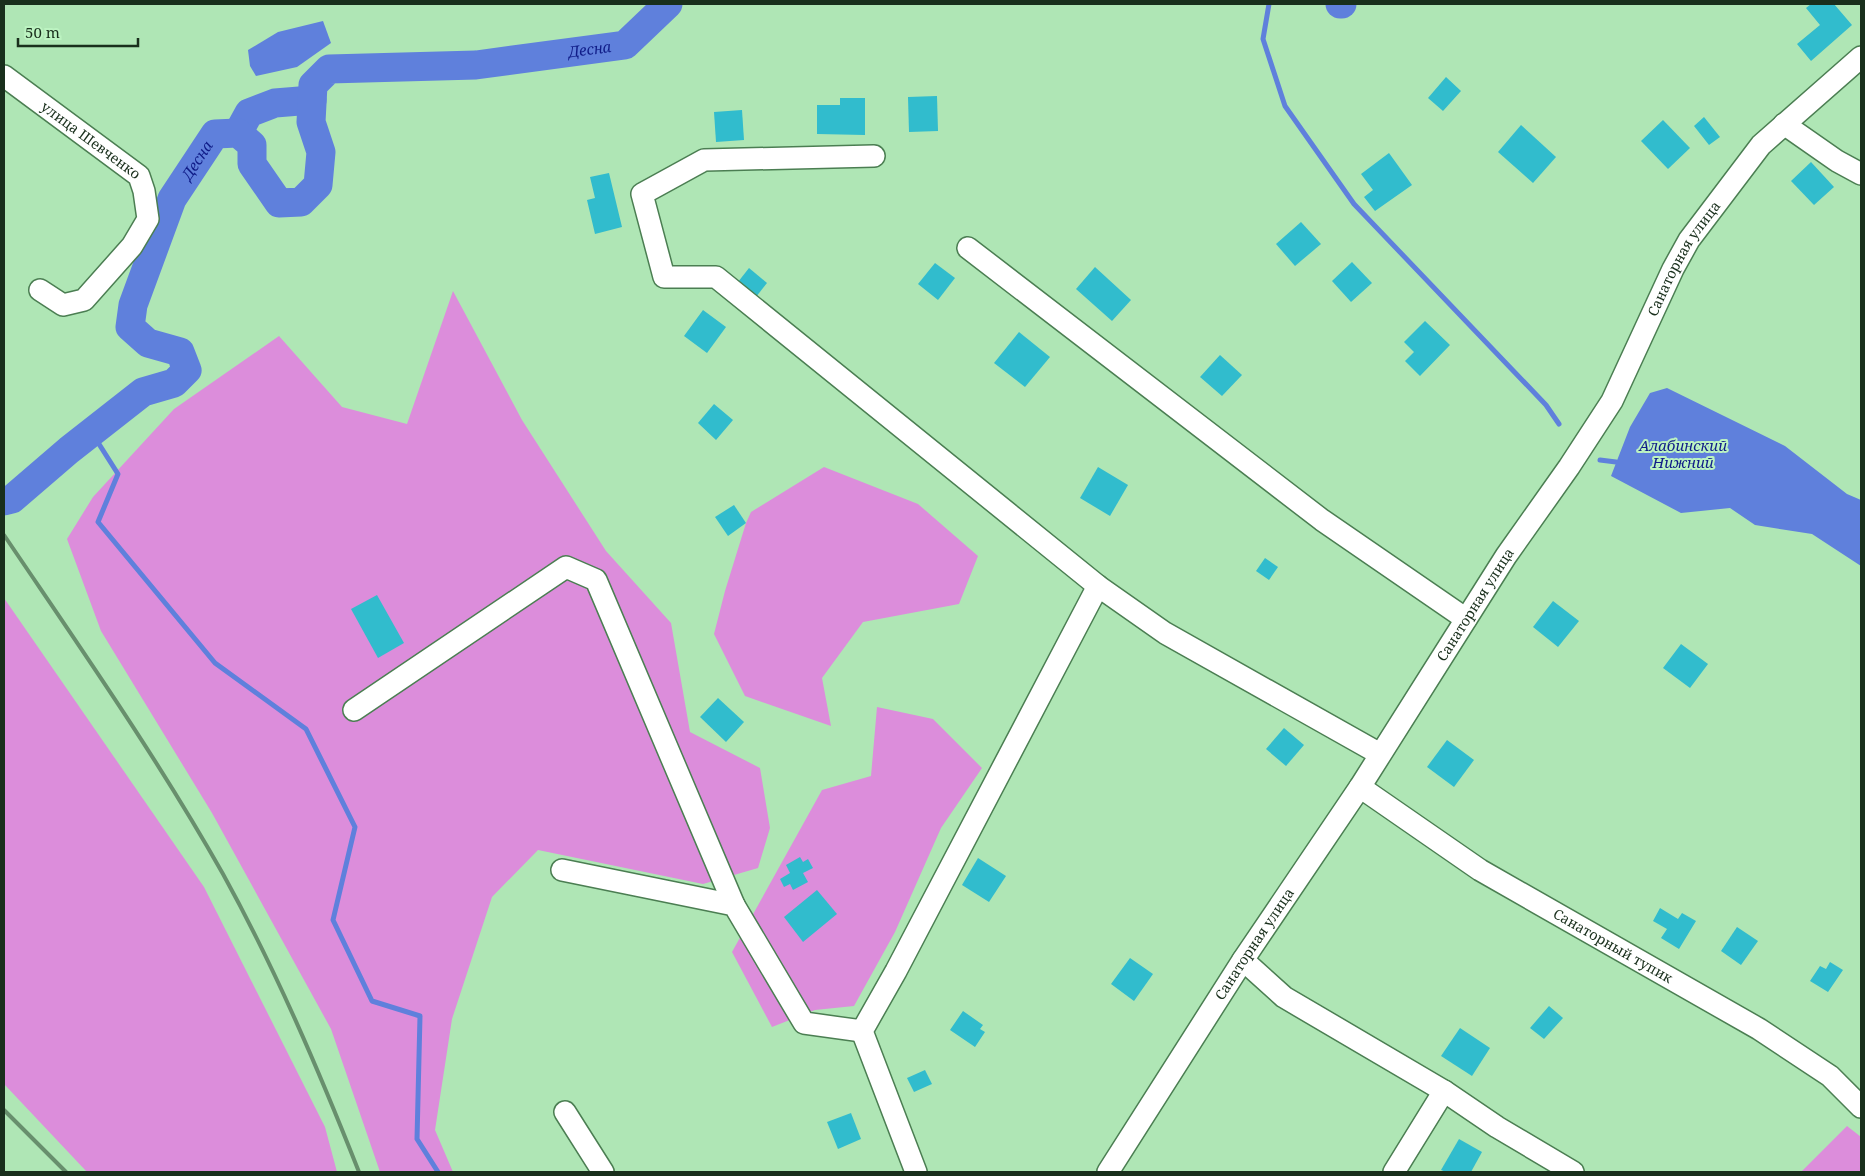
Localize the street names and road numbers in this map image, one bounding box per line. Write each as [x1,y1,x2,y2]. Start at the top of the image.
street label: улица Шевченко [37,97,145,183]
street label: Санаторная улица [1643,197,1724,319]
street label: Санаторная улица [1432,544,1518,665]
street label: Санаторная улица [1210,884,1298,1003]
street label: Санаторный тупик [1550,904,1677,987]

